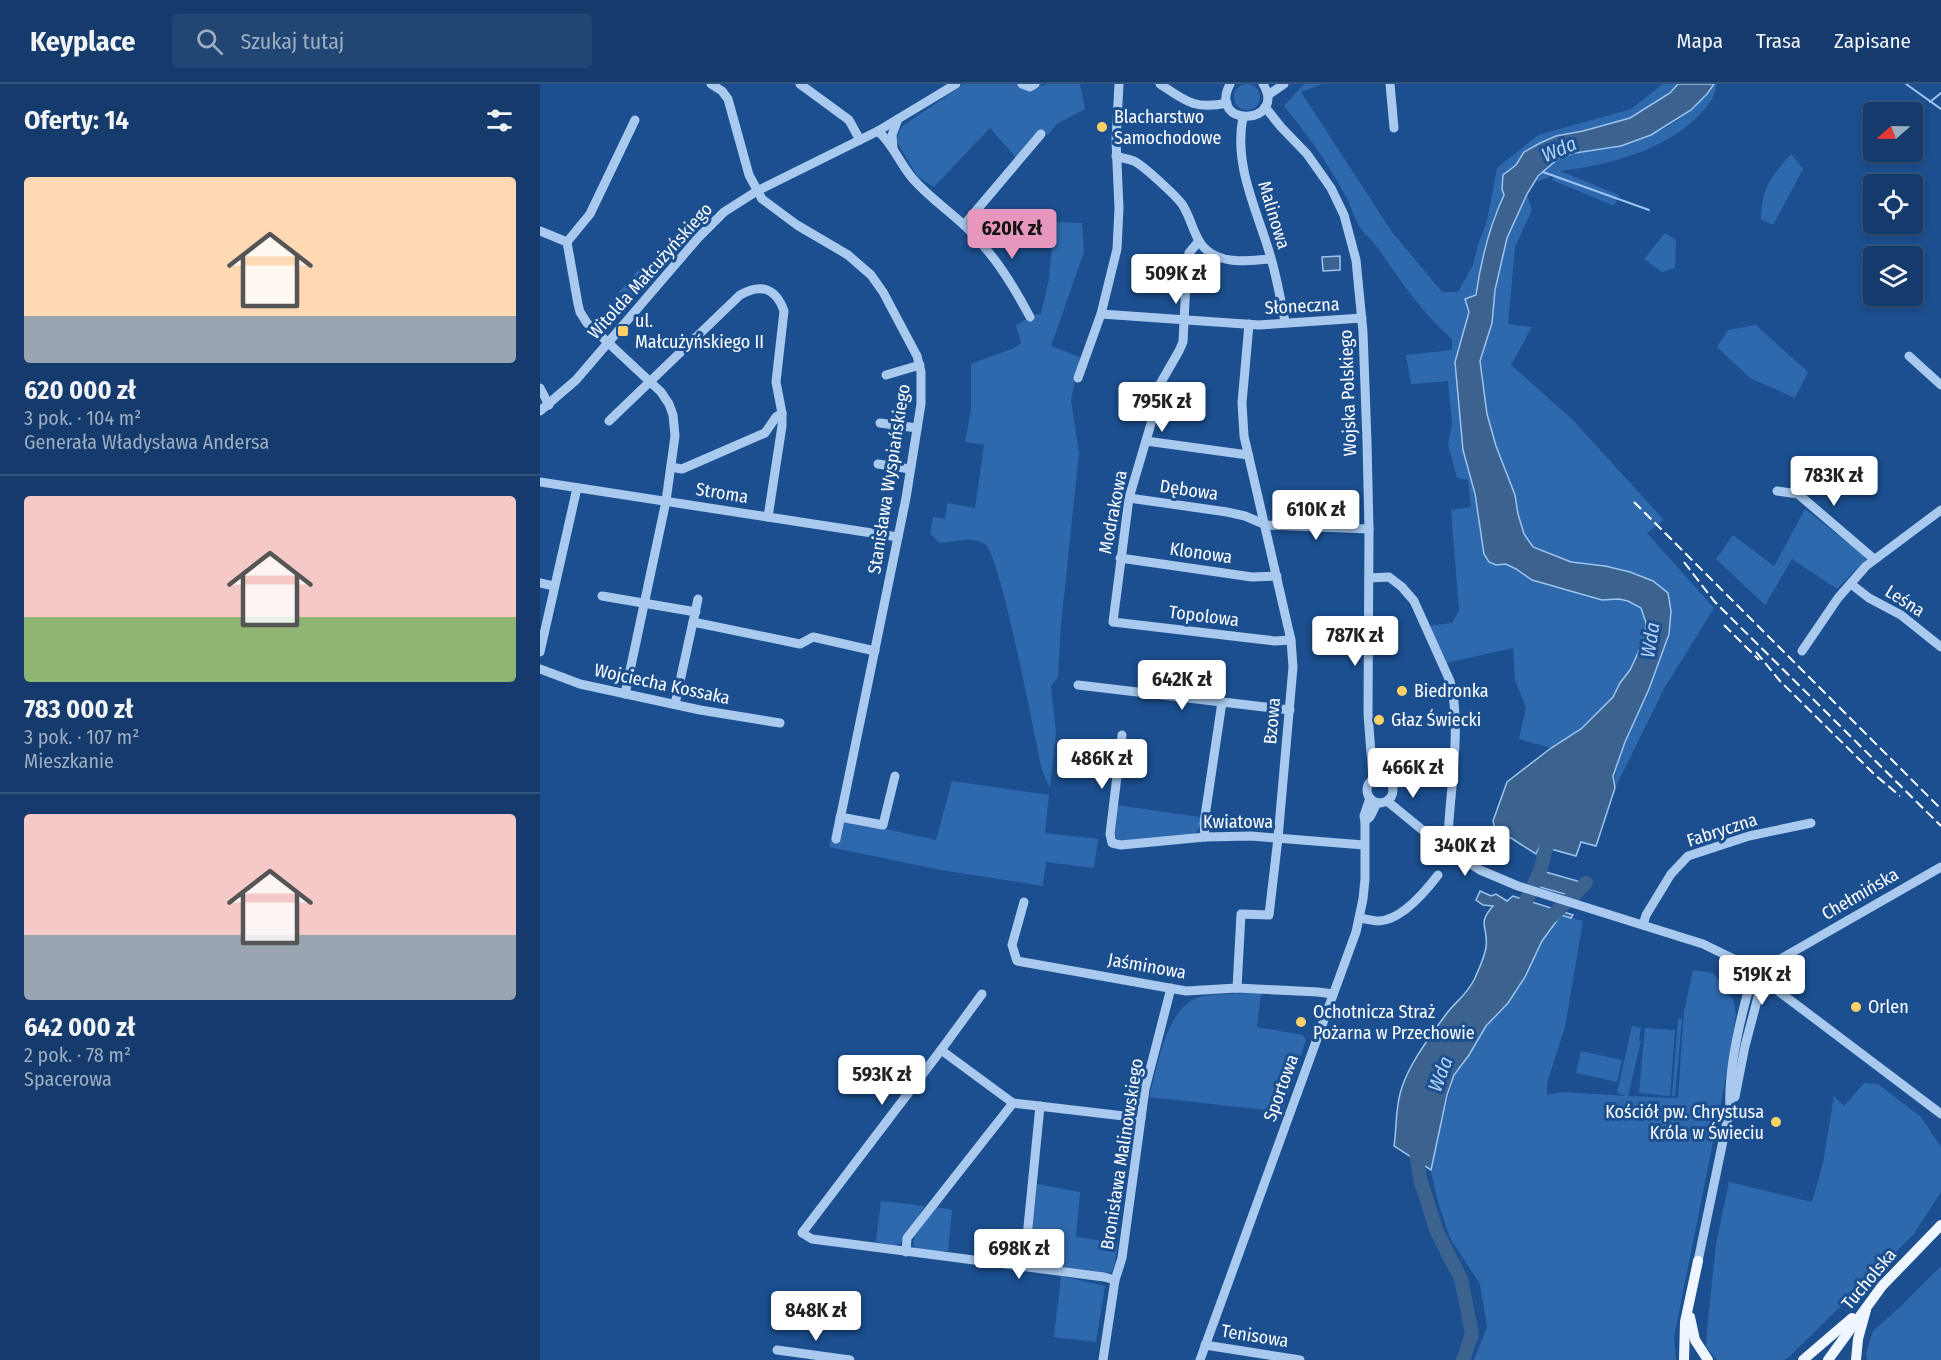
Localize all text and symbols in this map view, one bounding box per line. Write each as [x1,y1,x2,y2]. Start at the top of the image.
search box [172,14,592,68]
text: Keyplace [30,25,136,58]
icon: search [193,25,226,58]
text: Szukaj tutaj [241,28,344,55]
text: Mapa [1677,28,1723,54]
text: Trasa [1756,28,1801,54]
text: Zapisane [1834,28,1911,54]
north arrow [1863,102,1923,162]
map controls [1863,102,1923,306]
icon: filters [483,104,516,137]
text: Oferty: 14 [24,105,129,136]
place label: Blacharstwo Samochodowe [1114,106,1222,149]
marker: Blacharstwo Samochodowe [1095,120,1109,134]
water label: Wda [1538,131,1580,167]
button: locate [1863,174,1923,234]
street label: Malinowa [1253,178,1295,252]
street label: Witolda Małcużyńskiego [583,198,717,344]
pin: 620K zł [957,209,1067,260]
icon: home [216,216,324,324]
text: 620K zł [982,216,1042,240]
button: layers [1863,246,1923,306]
pin: 509K zł [1121,254,1231,305]
text: 509K zł [1145,261,1207,285]
street label: Słoneczna [1264,293,1340,319]
place label: ul. Małcużyńskiego II [635,310,764,353]
marker: ul. Małcużyńskiego II [616,324,630,338]
street label: Wojska Polskiego [1335,329,1361,457]
text: 620 000 zł [24,375,136,406]
street label: Stanisława Wyspiańskiego [863,382,915,576]
pin: 795K zł [1107,382,1217,433]
text: 795K zł [1132,389,1192,413]
text: 3 pok. · 104 m² [24,406,141,430]
text: Generała Władysława Andersa [24,430,269,454]
pin: 783K zł [1779,456,1889,507]
text: 783K zł [1805,463,1863,487]
street label: Modrakowa [1094,468,1132,556]
street label: Dębowa [1158,475,1220,505]
street label: Stroma [694,478,750,508]
pin: 610K zł [1261,490,1371,541]
text: 610K zł [1286,497,1346,521]
icon: home [216,535,324,643]
street label: Klonowa [1168,538,1234,568]
street label: Leśna [1881,580,1929,622]
street label: Topolowa [1168,601,1240,631]
pin: 787K zł [1300,616,1410,667]
water label: Wda [1635,620,1665,660]
text: 787K zł [1326,623,1384,647]
street label: Wojciecha Kossaka [592,659,732,709]
pin: 642K zł [1127,660,1237,711]
text: 642K zł [1152,667,1212,691]
place label: Biedronka [1414,680,1489,702]
marker: Biedronka [1395,684,1409,698]
text: 783 000 zł [24,694,133,725]
street label: Bzowa [1259,697,1285,745]
place label: Głaz Świecki [1391,708,1481,731]
marker: Głaz Świecki [1372,713,1386,727]
text: 3 pok. · 107 m² [24,725,139,749]
pin: 486K zł [1047,739,1157,790]
text: 486K zł [1071,746,1133,770]
pin: 466K zł [1358,748,1468,799]
text: Mieszkanie [24,749,114,773]
text: 466K zł [1382,755,1444,779]
street label: Fabryczna [1684,808,1760,852]
street label: Kwiatowa [1203,811,1273,833]
pin: 340K zł [1410,826,1520,877]
text: 340K zł [1434,833,1496,857]
icon: home [216,853,324,961]
street label: Chełmińska [1818,863,1902,925]
street label: Jaśminowa [1106,948,1188,984]
pin: 519K zł [1707,955,1817,1006]
text: 519K zł [1733,962,1791,986]
place label: Orlen [1868,996,1909,1018]
marker: Orlen [1849,1000,1863,1014]
place label: Ochotnicza Straż Pożarna w Przechowie [1313,1001,1475,1044]
text: 642 000 zł [24,1012,135,1043]
marker: Ochotnicza Straż Pożarna w Przechowie [1294,1015,1308,1029]
text: 2 pok. · 78 m² [24,1043,131,1067]
street label: Sportowa [1259,1051,1303,1125]
water label: Wda [1422,1053,1458,1095]
pin: 593K zł [827,1055,937,1106]
street label: Bronisława Malinowskiego [1096,1057,1148,1251]
text: 593K zł [852,1062,912,1086]
text: Spacerowa [24,1067,112,1091]
place label: Kościół pw. Chrystusa Króla w Świeciu [1605,1101,1764,1144]
marker: Kościół pw. Chrystusa Króla w Świeciu [1769,1115,1783,1129]
pin: 698K zł [964,1229,1074,1280]
text: 698K zł [988,1236,1050,1260]
street label: Tucholska [1837,1244,1901,1314]
pin: 848K zł [761,1291,871,1342]
text: 848K zł [785,1298,847,1322]
street label: Tenisowa [1220,1320,1290,1352]

